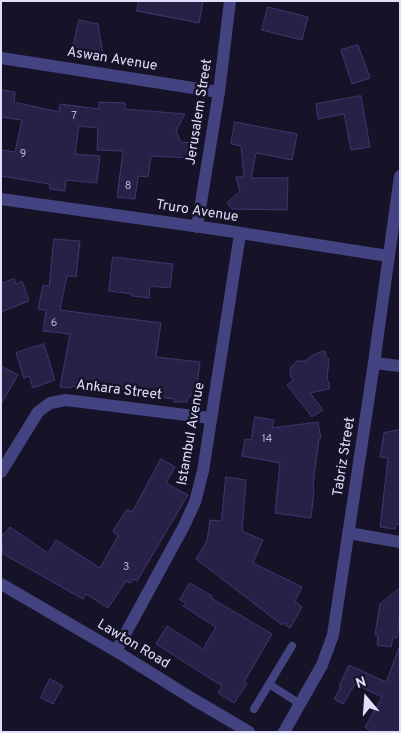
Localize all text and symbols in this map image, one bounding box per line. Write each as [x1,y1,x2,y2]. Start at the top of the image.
street label: Aswan Avenue [66,45,158,75]
street label: Jerusalem Street [183,58,217,166]
house number: 7 [71,110,77,124]
house number: 9 [20,148,26,162]
house number: 8 [125,180,131,194]
street label: Truro Avenue [155,197,239,227]
house number: 6 [51,317,57,331]
street label: Ankara Street [75,377,163,405]
street label: Istambul Avenue [175,381,209,487]
street label: Tabriz Street [330,416,360,498]
house number: 14 [262,433,272,447]
house number: 3 [123,561,129,575]
street label: Lawton Road [94,617,172,673]
north arrow [341,673,391,723]
text: N [354,674,369,693]

